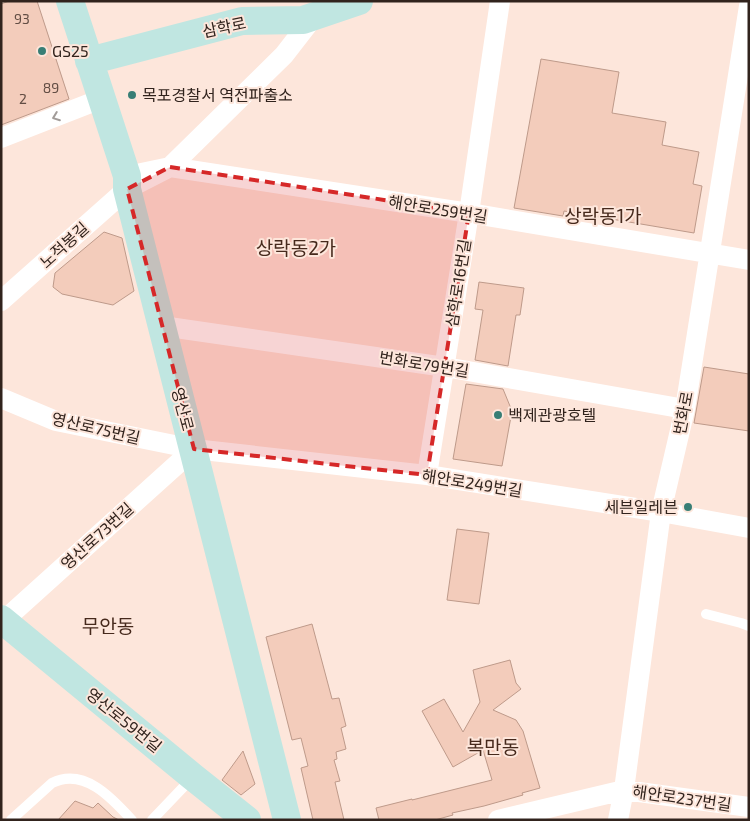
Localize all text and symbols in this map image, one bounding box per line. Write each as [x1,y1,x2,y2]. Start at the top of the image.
house number: 93 [14,10,30,27]
street label: 삼학로 [200,13,248,40]
place label: GS25 [52,41,89,60]
marker: GS25 [36,45,48,57]
house number: 89 [43,79,59,96]
place label: 목포경찰서 역전파출소 [142,85,293,104]
marker: 목포경찰서 역전파출소 [126,89,138,101]
house number: 2 [19,90,27,107]
one-way arrow [52,110,61,121]
street label: 해안로259번길 [387,191,489,226]
district label: 상락동1가 [564,204,642,227]
street label: 노적봉길 [35,218,92,271]
district label: 상락동2가 [256,236,336,259]
street label: 삼학로16번길 [441,237,474,328]
street label: 번화로79번길 [378,347,470,380]
street label: 영산로 [169,385,198,433]
street label: 번화로 [669,389,696,436]
place label: 백제관광호텔 [508,405,596,424]
street label: 영산로75번길 [50,408,142,447]
marker: 백제관광호텔 [492,409,504,421]
street label: 해안로249번길 [420,465,524,500]
place label: 세븐일레븐 [604,497,678,516]
street label: 영산로73번길 [57,498,137,573]
marker: 세븐일레븐 [682,501,694,513]
district label: 무안동 [82,614,134,637]
street label: 영산로59번길 [83,683,166,756]
district label: 복만동 [467,735,519,758]
street label: 해안로237번길 [631,781,733,814]

